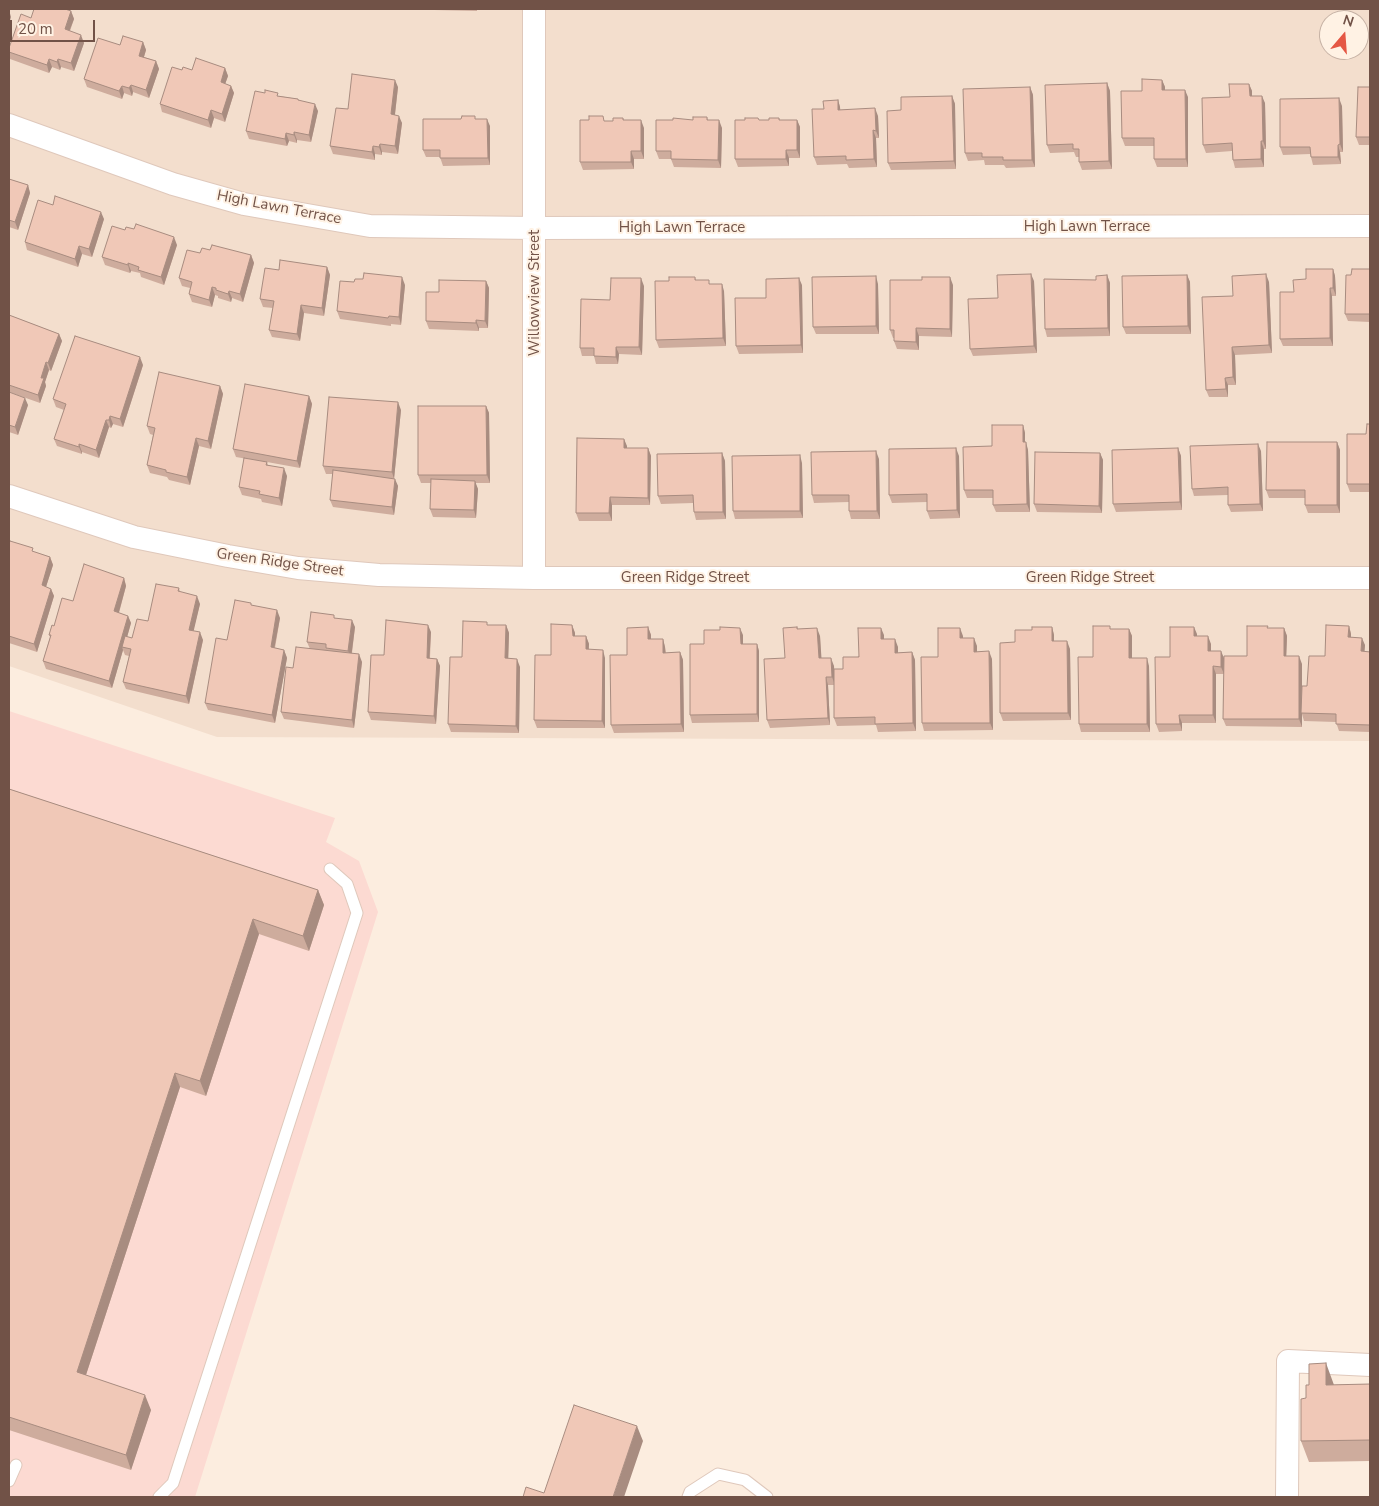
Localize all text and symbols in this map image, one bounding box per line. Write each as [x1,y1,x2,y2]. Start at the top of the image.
scale bar [12,10,98,42]
north arrow [1319,10,1369,60]
text: N [1341,11,1356,32]
text: 20 m [18,19,53,39]
street label: High Lawn Terrace [215,187,343,229]
street label: High Lawn Terrace [1024,218,1150,236]
street label: High Lawn Terrace [619,219,745,237]
street label: Willowview Street [526,230,544,356]
street label: Green Ridge Street [215,545,345,581]
street label: Green Ridge Street [621,569,749,587]
street label: Green Ridge Street [1026,569,1154,587]

